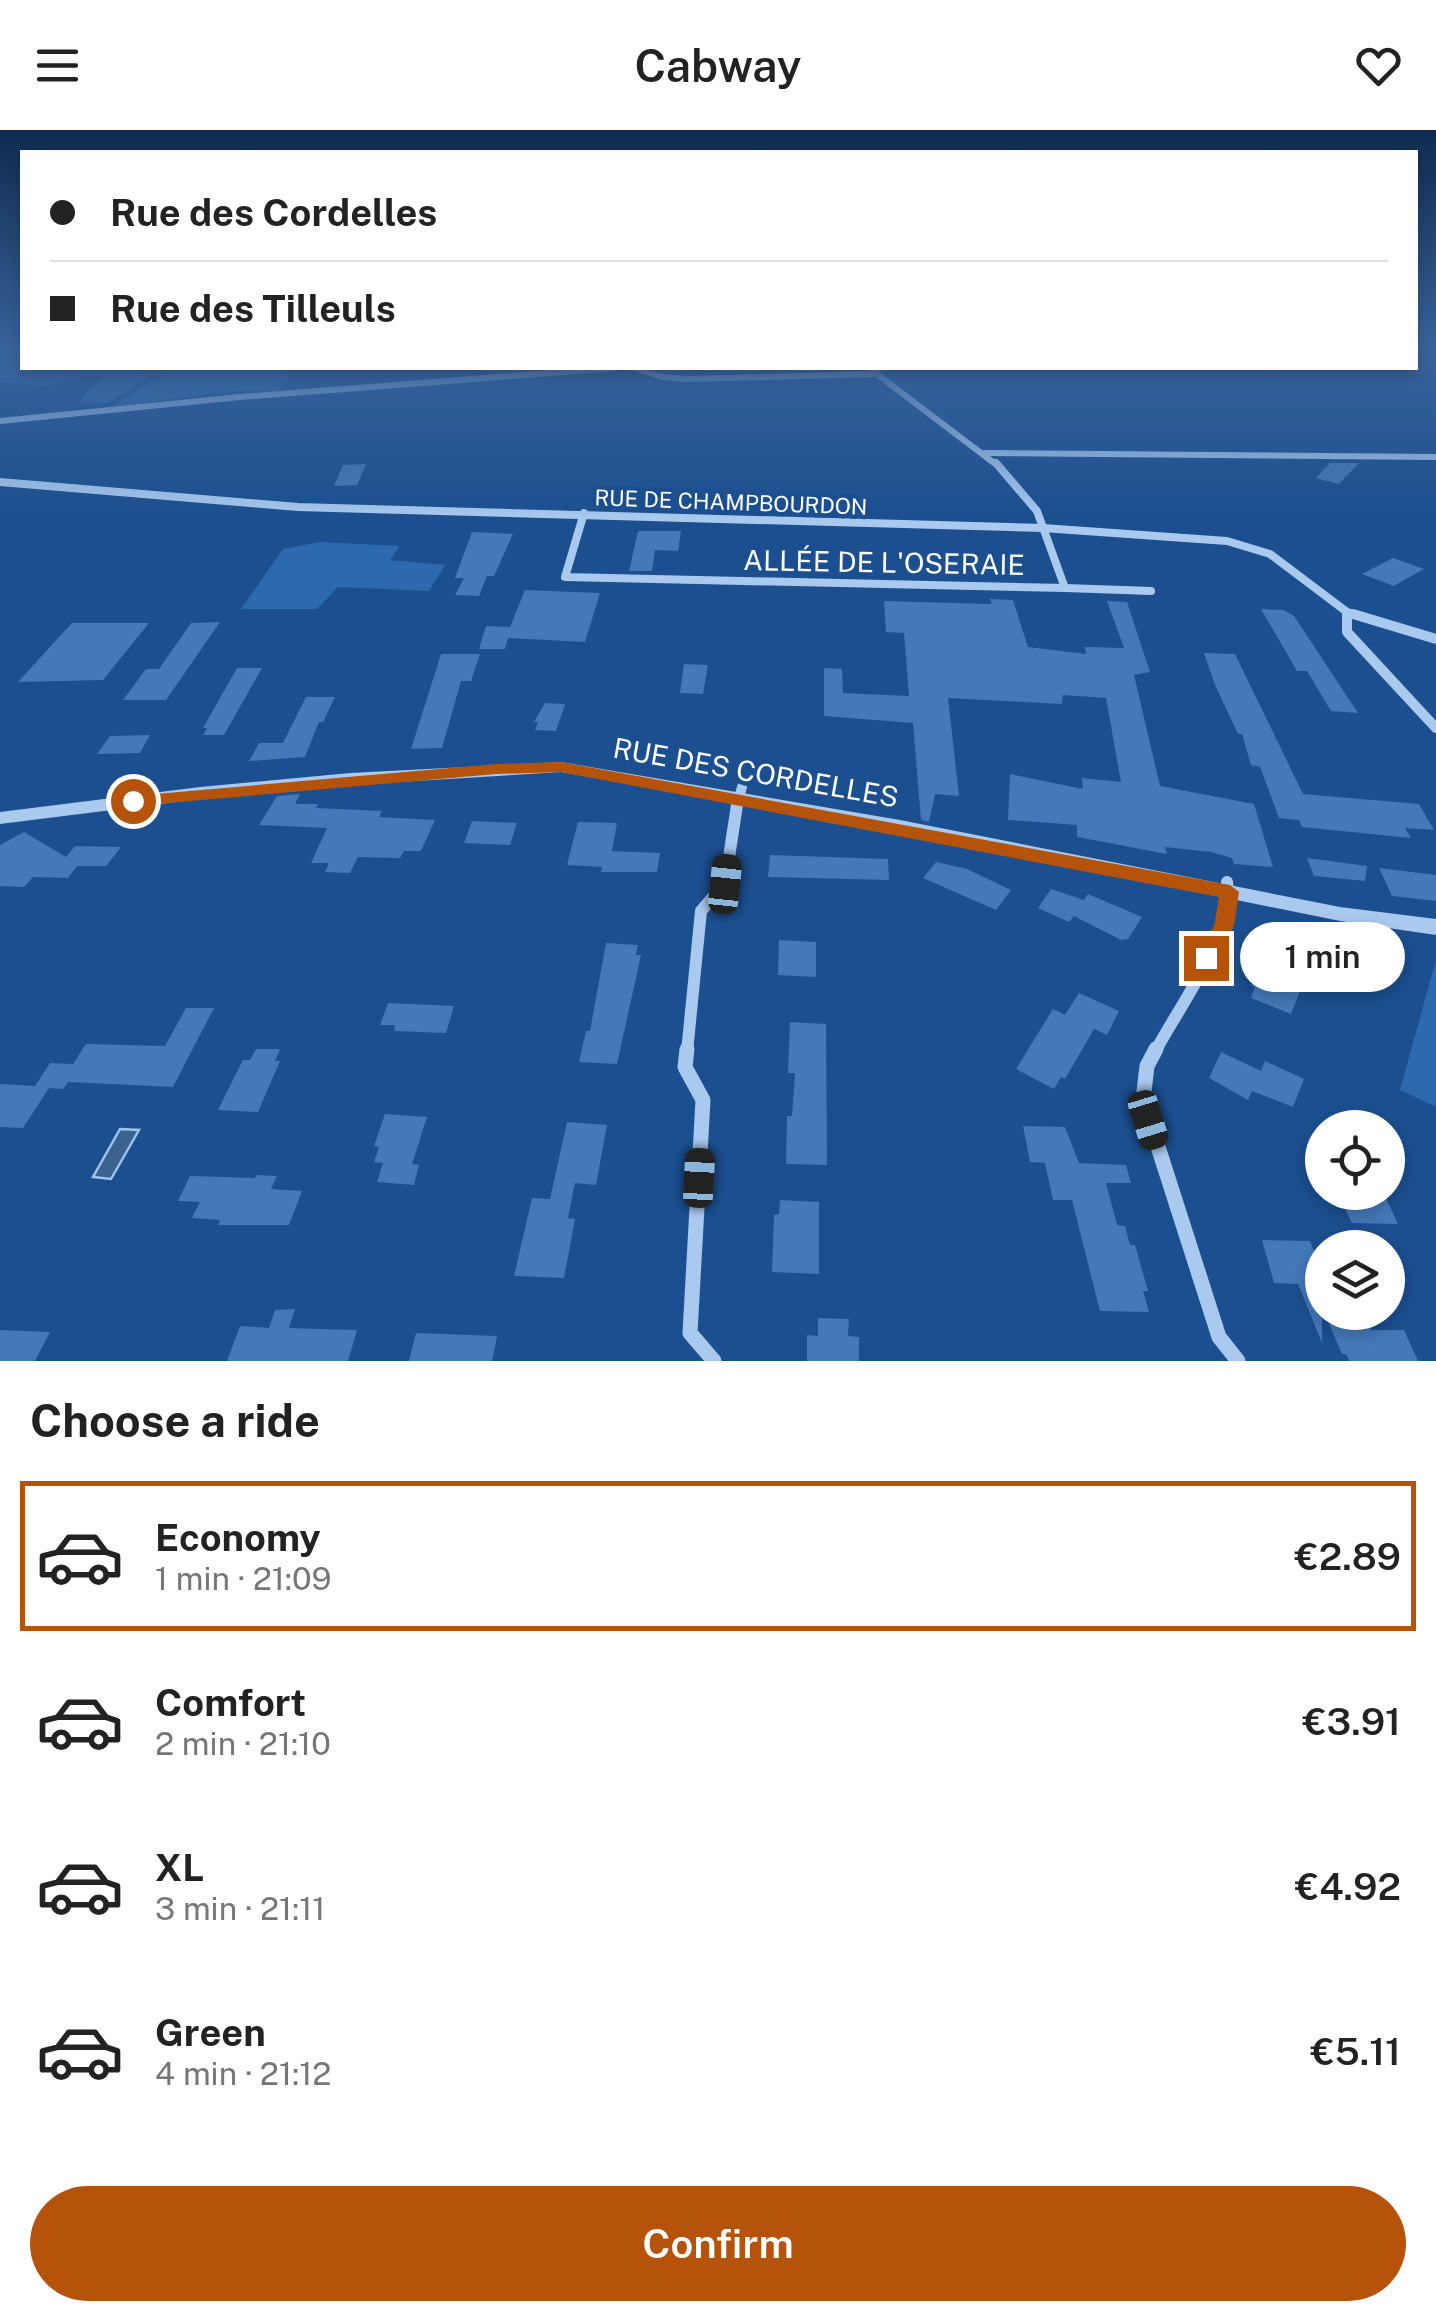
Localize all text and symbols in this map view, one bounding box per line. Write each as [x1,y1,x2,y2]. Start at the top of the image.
icon: menu [30,38,85,93]
icon: heart [1351,38,1406,93]
text: Cabway [635,39,801,92]
text: Rue des Cordelles [110,190,437,235]
text: Rue des Tilleuls [110,286,396,331]
street label: RUE DE CHAMPBOURDON [594,484,868,520]
street label: ALLÉE DE L'OSERAIE [743,543,1025,581]
street label: RUE DES CORDELLES [611,731,901,813]
route start [111,779,156,824]
car [707,853,743,915]
callout: 1 min [1241,923,1406,993]
route end [1184,936,1229,981]
text: 1 min [1284,938,1361,975]
car [1125,1087,1171,1153]
map controls [1305,1110,1405,1330]
button: locate [1305,1110,1405,1210]
car [682,1147,716,1209]
button: layers [1305,1230,1405,1330]
text: Choose a ride [30,1394,320,1447]
icon: car [35,1511,125,1601]
text: Economy [155,1515,321,1560]
text: €2.89 [1295,1534,1401,1579]
text: 1 min · 21:09 [155,1560,331,1597]
icon: car [35,1676,125,1766]
text: Comfort [155,1680,306,1725]
text: €3.91 [1303,1699,1401,1744]
text: 2 min · 21:10 [155,1725,331,1762]
icon: car [35,1841,125,1931]
text: XL [155,1845,204,1890]
text: €4.92 [1295,1864,1401,1909]
text: 3 min · 21:11 [155,1890,325,1927]
icon: car [35,2006,125,2096]
text: Green [155,2010,266,2055]
text: €5.11 [1311,2029,1401,2074]
text: 4 min · 21:12 [155,2055,331,2092]
button: Confirm [30,2186,1406,2301]

